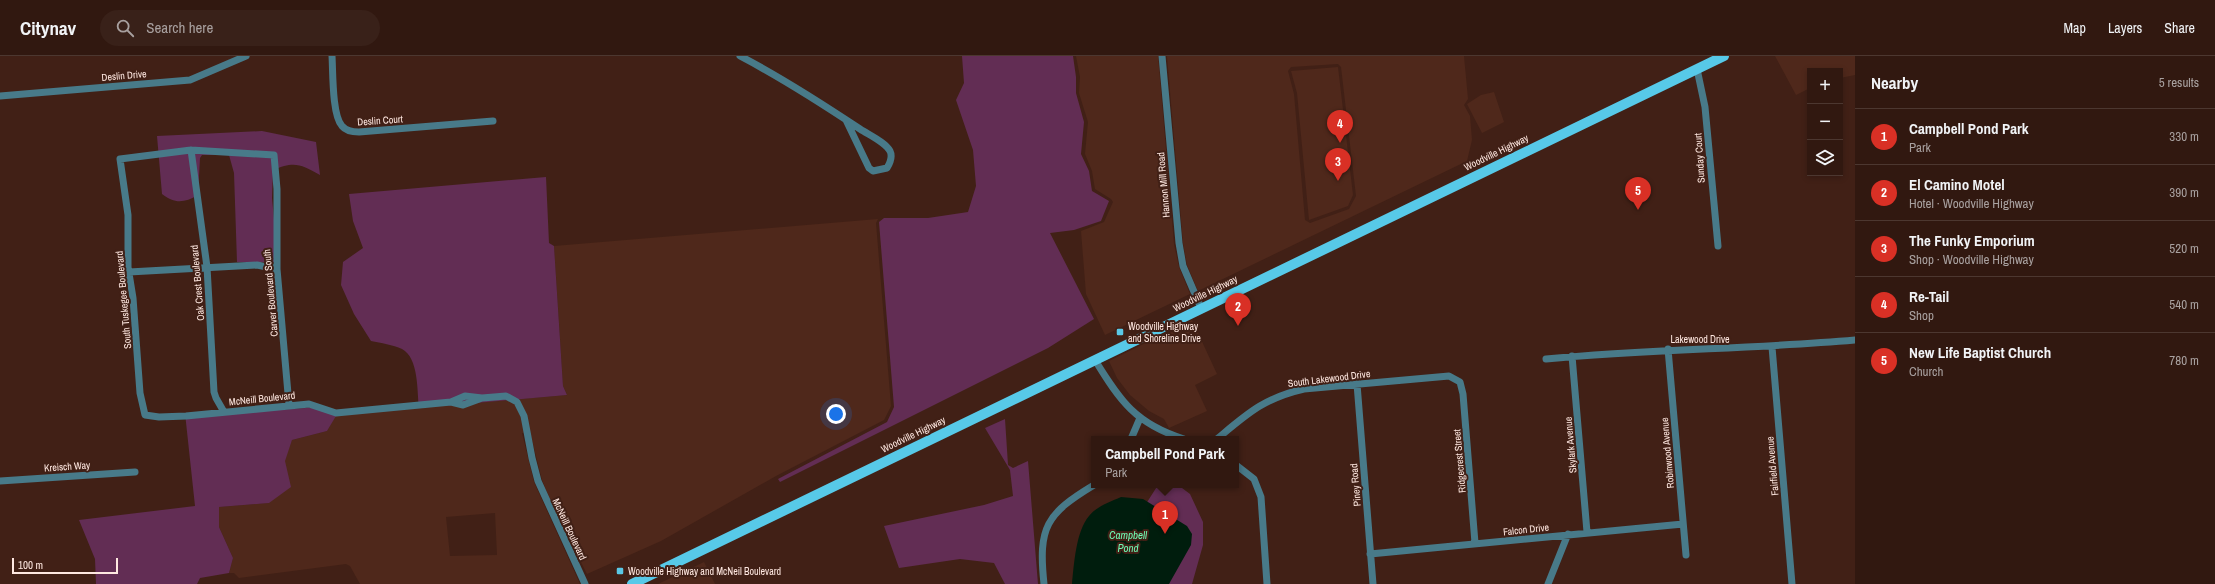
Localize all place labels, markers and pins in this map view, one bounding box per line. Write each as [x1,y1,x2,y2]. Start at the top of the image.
pin: 4 [1327,110,1353,143]
pin: 3 [1325,148,1351,181]
pin: 5 [1625,177,1651,210]
pin: 2 [1225,293,1251,326]
place label: Woodville Highway and Shoreline Drive [1128,320,1201,345]
marker: Woodville Highway and Shoreline Drive [1115,327,1125,337]
pin: 1 [1152,501,1178,534]
place label: Woodville Highway and McNeil Boulevard [628,565,781,578]
marker: Woodville Highway and McNeil Boulevard [615,566,625,576]

